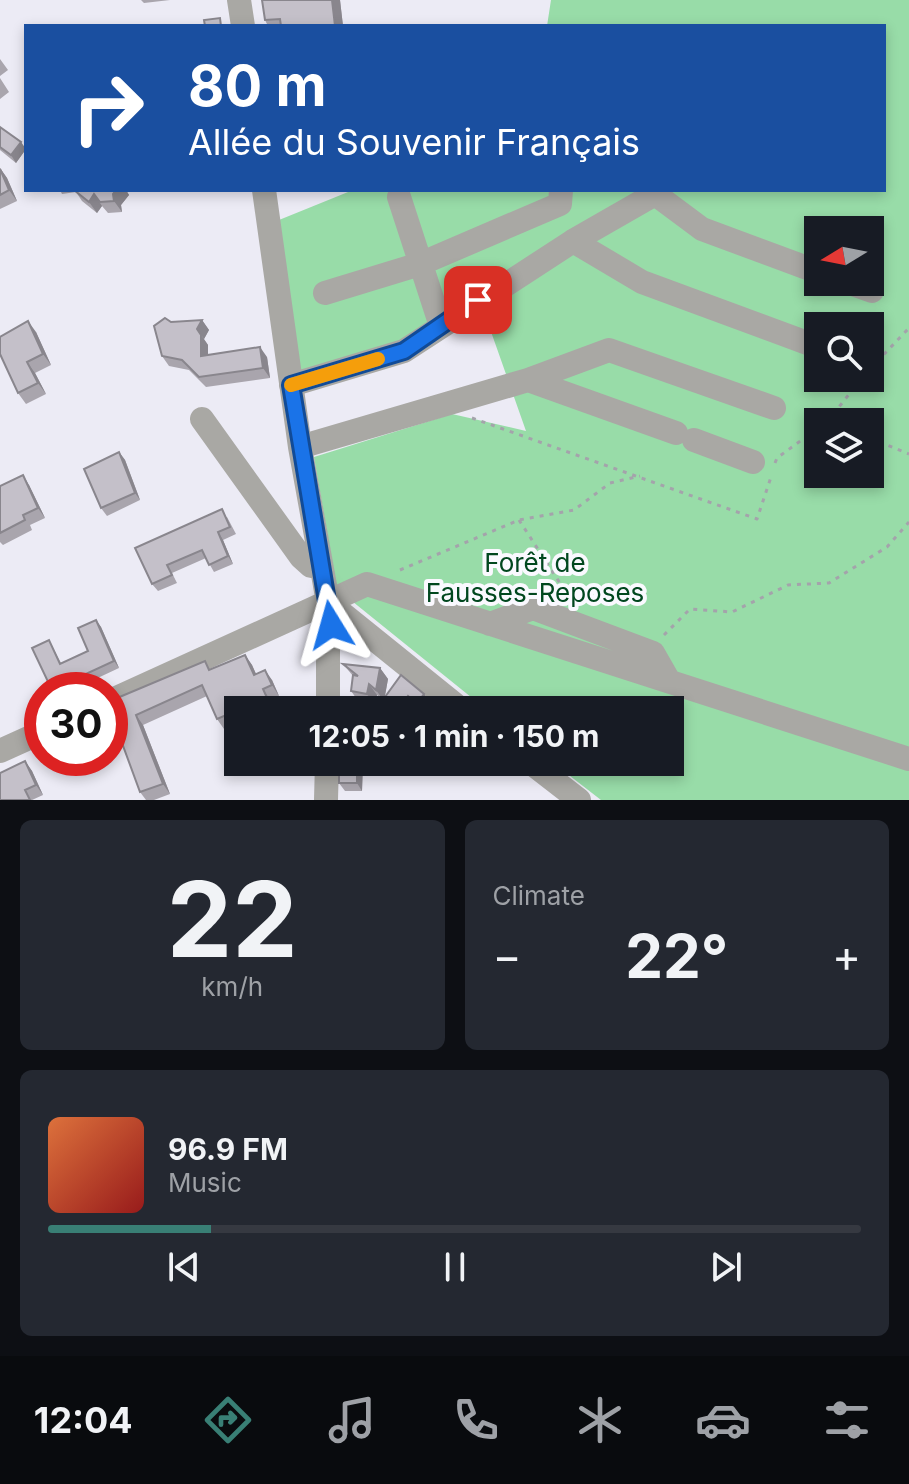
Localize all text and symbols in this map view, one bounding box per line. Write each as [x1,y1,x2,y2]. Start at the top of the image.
text: 80 m [188,52,327,120]
icon: right [56,56,160,160]
text: Allée du Souvenir Français [188,120,640,164]
north arrow [804,216,884,296]
map controls [804,216,884,488]
pin [444,266,512,334]
icon: arrive [456,278,500,322]
button: search [804,312,884,392]
button: layers [804,408,884,488]
park label: Forêt de Fausses-Reposes [426,547,644,608]
position arrow [289,583,373,667]
speed limit sign: 30 [24,672,128,776]
text: 12:05 · 1 min · 150 m [309,718,599,754]
text: 22 [167,856,298,982]
text: Climate [493,880,585,911]
text: 22° [625,920,728,992]
text: − [493,929,522,983]
text: + [832,929,861,983]
text: km/h [201,971,263,1002]
text: 96.9 FM [168,1131,288,1167]
text: Music [168,1167,242,1198]
icon: previous [162,1245,206,1289]
icon: pause [433,1245,477,1289]
icon: next [704,1245,748,1289]
icon: directions [200,1392,256,1448]
icon: music [324,1392,380,1448]
icon: phone [448,1392,504,1448]
icon: climate [572,1392,628,1448]
icon: car [695,1392,751,1448]
icon: filters [819,1392,875,1448]
text: 12:04 [34,1398,133,1442]

